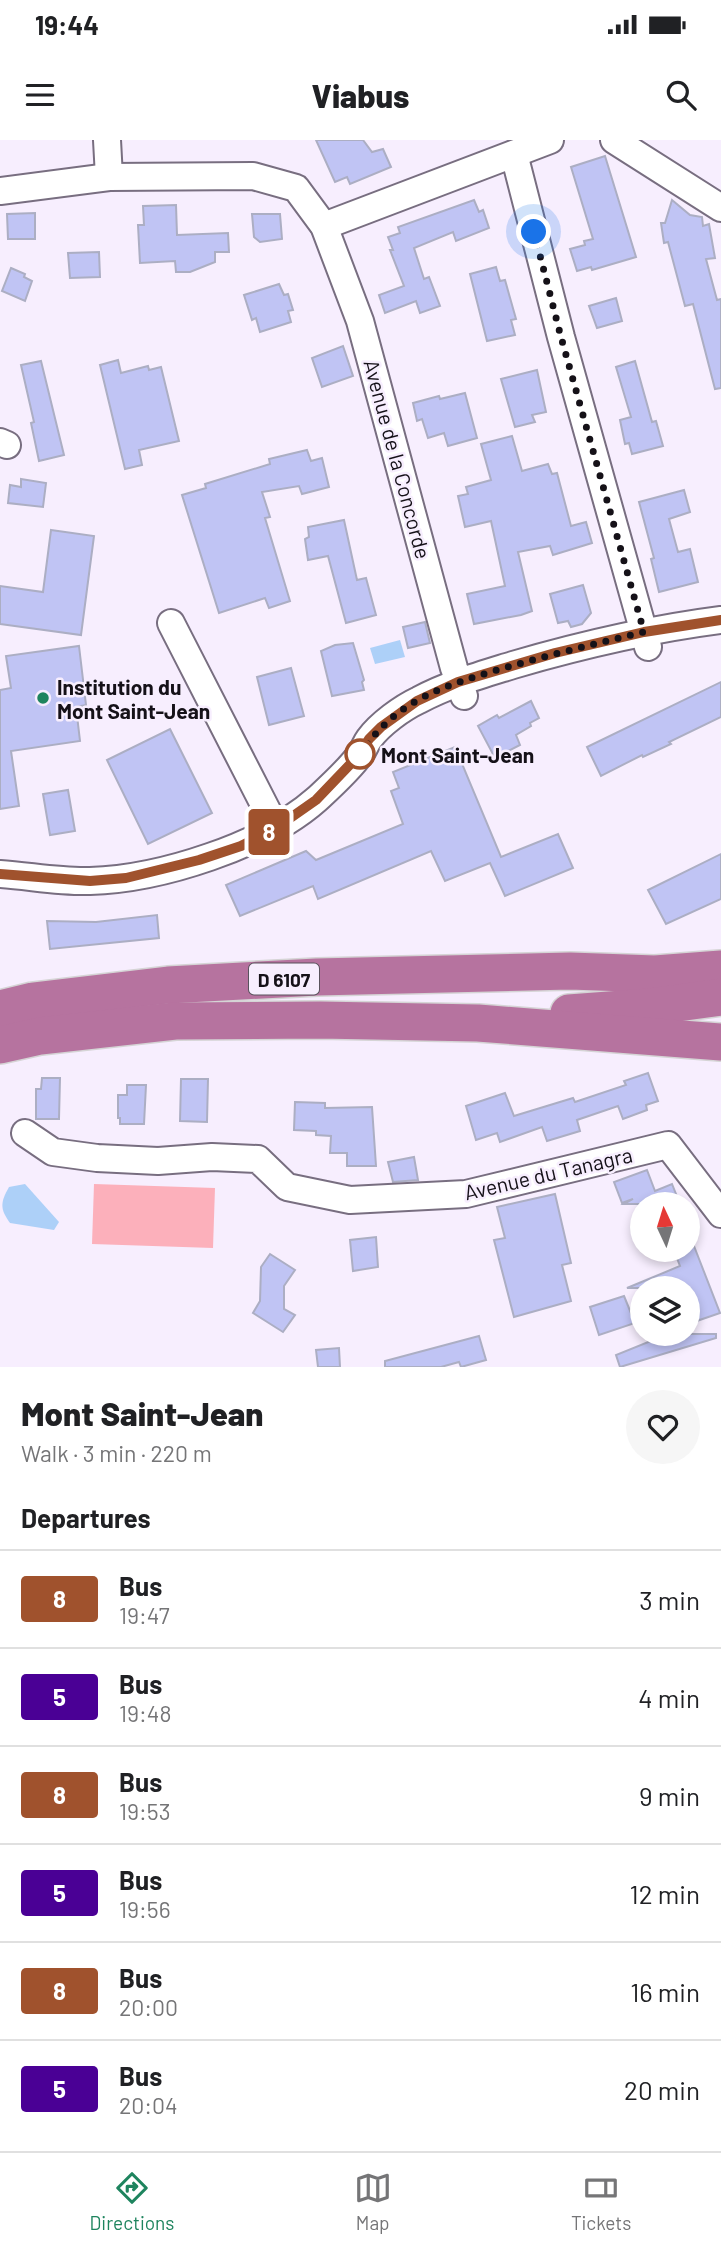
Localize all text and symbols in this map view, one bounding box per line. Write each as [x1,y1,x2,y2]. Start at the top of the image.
text: 19:44 [35,9,99,40]
icon: menu [21,76,59,114]
text: Viabus [312,76,409,114]
icon: search [662,76,700,114]
your location [516,214,551,249]
street label: Avenue de la Concorde [359,357,437,561]
place label: Institution du Mont Saint-Jean [57,674,210,723]
marker: Institution du Mont Saint-Jean [35,690,51,706]
marker: Mont Saint-Jean [345,739,375,769]
place label: Mont Saint-Jean [381,742,534,767]
line badge: 8 [246,809,292,855]
text: 8 [263,817,275,846]
road number: D 6107 [249,964,319,994]
street label: Avenue du Tanagra [461,1141,635,1205]
north arrow [630,1192,700,1262]
map controls [630,1192,700,1346]
button: layers [630,1276,700,1346]
button: heart [626,1390,700,1464]
text: Mont Saint-Jean [21,1393,264,1433]
text: Walk · 3 min · 220 m [21,1439,212,1467]
text: Departures [21,1502,151,1533]
text: Bus [119,1570,162,1601]
text: 8 [53,1584,66,1613]
text: 3 min [639,1584,700,1615]
text: 19:47 [119,1601,170,1629]
text: Bus [119,1668,162,1699]
text: 5 [53,1682,66,1711]
text: 4 min [638,1682,700,1713]
text: 19:48 [119,1699,172,1727]
text: Bus [119,1766,162,1797]
text: 8 [53,1780,66,1809]
text: 9 min [639,1780,700,1811]
text: 19:53 [119,1797,171,1825]
text: Bus [119,1864,162,1895]
text: 5 [53,1878,66,1907]
text: 12 min [630,1878,700,1909]
text: 19:56 [119,1895,171,1923]
text: Bus [119,1962,162,1993]
text: 8 [53,1976,66,2005]
text: 16 min [630,1976,700,2007]
text: 20:00 [119,1993,178,2021]
text: Bus [119,2060,162,2091]
text: 5 [53,2074,66,2103]
text: 20 min [624,2074,700,2105]
text: 20:04 [119,2091,178,2119]
tab: Directions [90,2169,175,2234]
tab: Map [354,2169,392,2234]
tab: Tickets [571,2169,631,2234]

